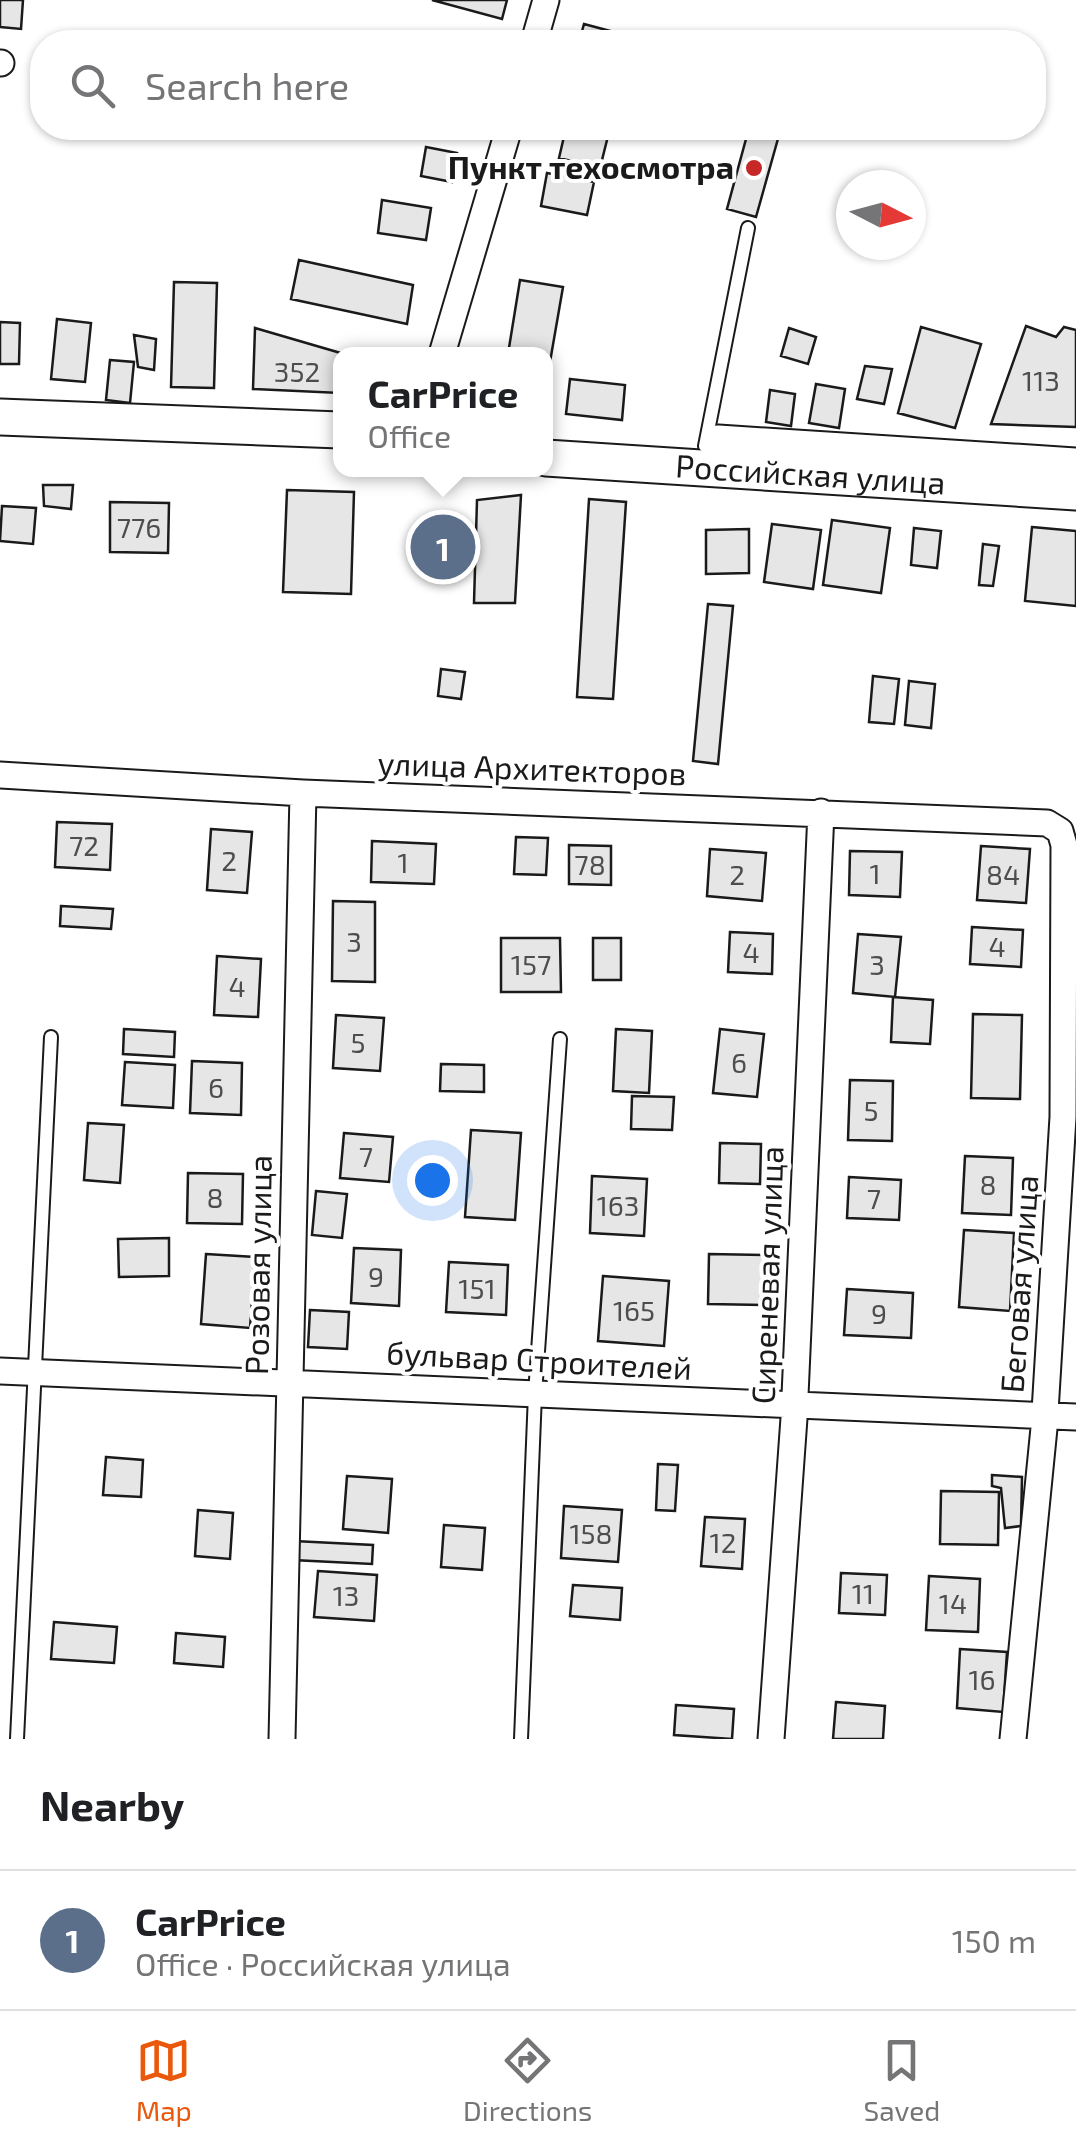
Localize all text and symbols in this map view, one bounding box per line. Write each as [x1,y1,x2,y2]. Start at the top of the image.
search box [30,30,1046,140]
icon: search [65,58,120,113]
text: Search here [145,62,349,108]
place label: Пункт техосмотра [448,147,734,186]
marker: Пункт техосмотра [743,157,765,179]
north arrow [836,170,926,260]
popup [333,347,553,477]
house number: 352 [274,354,320,388]
house number: 113 [1022,363,1060,397]
text: CarPrice [368,370,518,416]
text: Office [368,416,451,454]
street label: Российская улица [674,445,947,501]
house number: 776 [117,510,161,544]
pin: 1 [410,510,476,584]
street label: улица Архитекторов [377,743,687,792]
house number: 72 [69,828,99,862]
house number: 2 [221,843,237,877]
house number: 1 [397,845,409,879]
house number: 78 [574,847,606,881]
house number: 1 [869,856,881,890]
house number: 2 [729,857,745,891]
house number: 84 [986,857,1020,891]
house number: 3 [346,924,362,958]
house number: 4 [988,929,1006,963]
house number: 4 [742,935,760,969]
house number: 157 [511,947,551,981]
house number: 3 [869,947,885,981]
house number: 4 [228,969,246,1003]
house number: 5 [350,1025,366,1059]
house number: 6 [731,1045,747,1079]
house number: 6 [208,1070,224,1104]
house number: 5 [863,1093,879,1127]
house number: 7 [359,1139,373,1173]
street label: Сиреневая улица [743,1145,790,1405]
street label: Розовая улица [236,1155,279,1375]
your location [407,1155,458,1206]
house number: 8 [980,1167,997,1201]
street label: Беговая улица [991,1174,1046,1394]
house number: 8 [207,1180,224,1214]
house number: 7 [867,1181,881,1215]
house number: 163 [597,1188,639,1222]
house number: 9 [368,1259,384,1293]
house number: 151 [458,1271,496,1305]
house number: 165 [613,1293,655,1327]
house number: 9 [871,1296,887,1330]
street label: бульвар Строителей [385,1332,693,1387]
house number: 158 [569,1516,613,1550]
house number: 12 [710,1525,736,1559]
house number: 11 [852,1576,874,1610]
house number: 13 [333,1578,359,1612]
house number: 14 [939,1586,967,1620]
house number: 16 [968,1662,996,1696]
text: Nearby [40,1779,184,1829]
text: CarPrice [135,1898,286,1944]
text: 1 [66,1921,79,1959]
text: 150 m [952,1921,1036,1959]
text: Office · Российская улица [135,1944,511,1982]
tab: Map [136,2033,192,2127]
tab: Directions [463,2033,592,2127]
tab: Saved [864,2033,940,2127]

